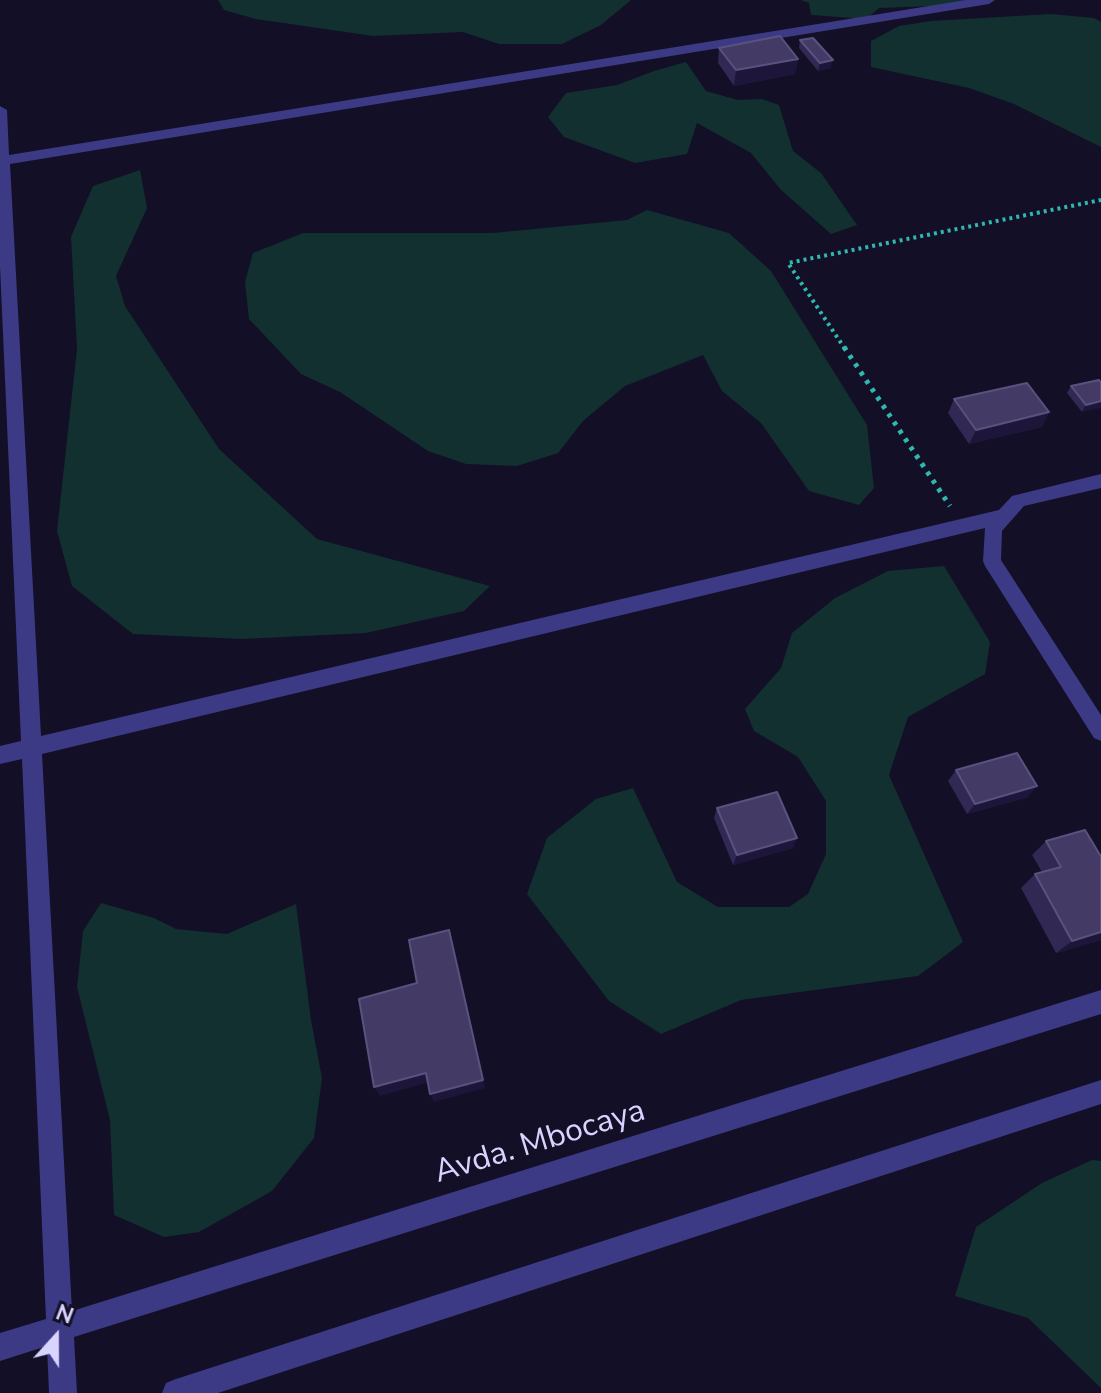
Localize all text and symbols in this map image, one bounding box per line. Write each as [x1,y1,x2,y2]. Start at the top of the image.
street label: Avda. Mbocaya [430,1093,650,1193]
north arrow [16,1297,96,1377]
text: N [52,1298,78,1332]

